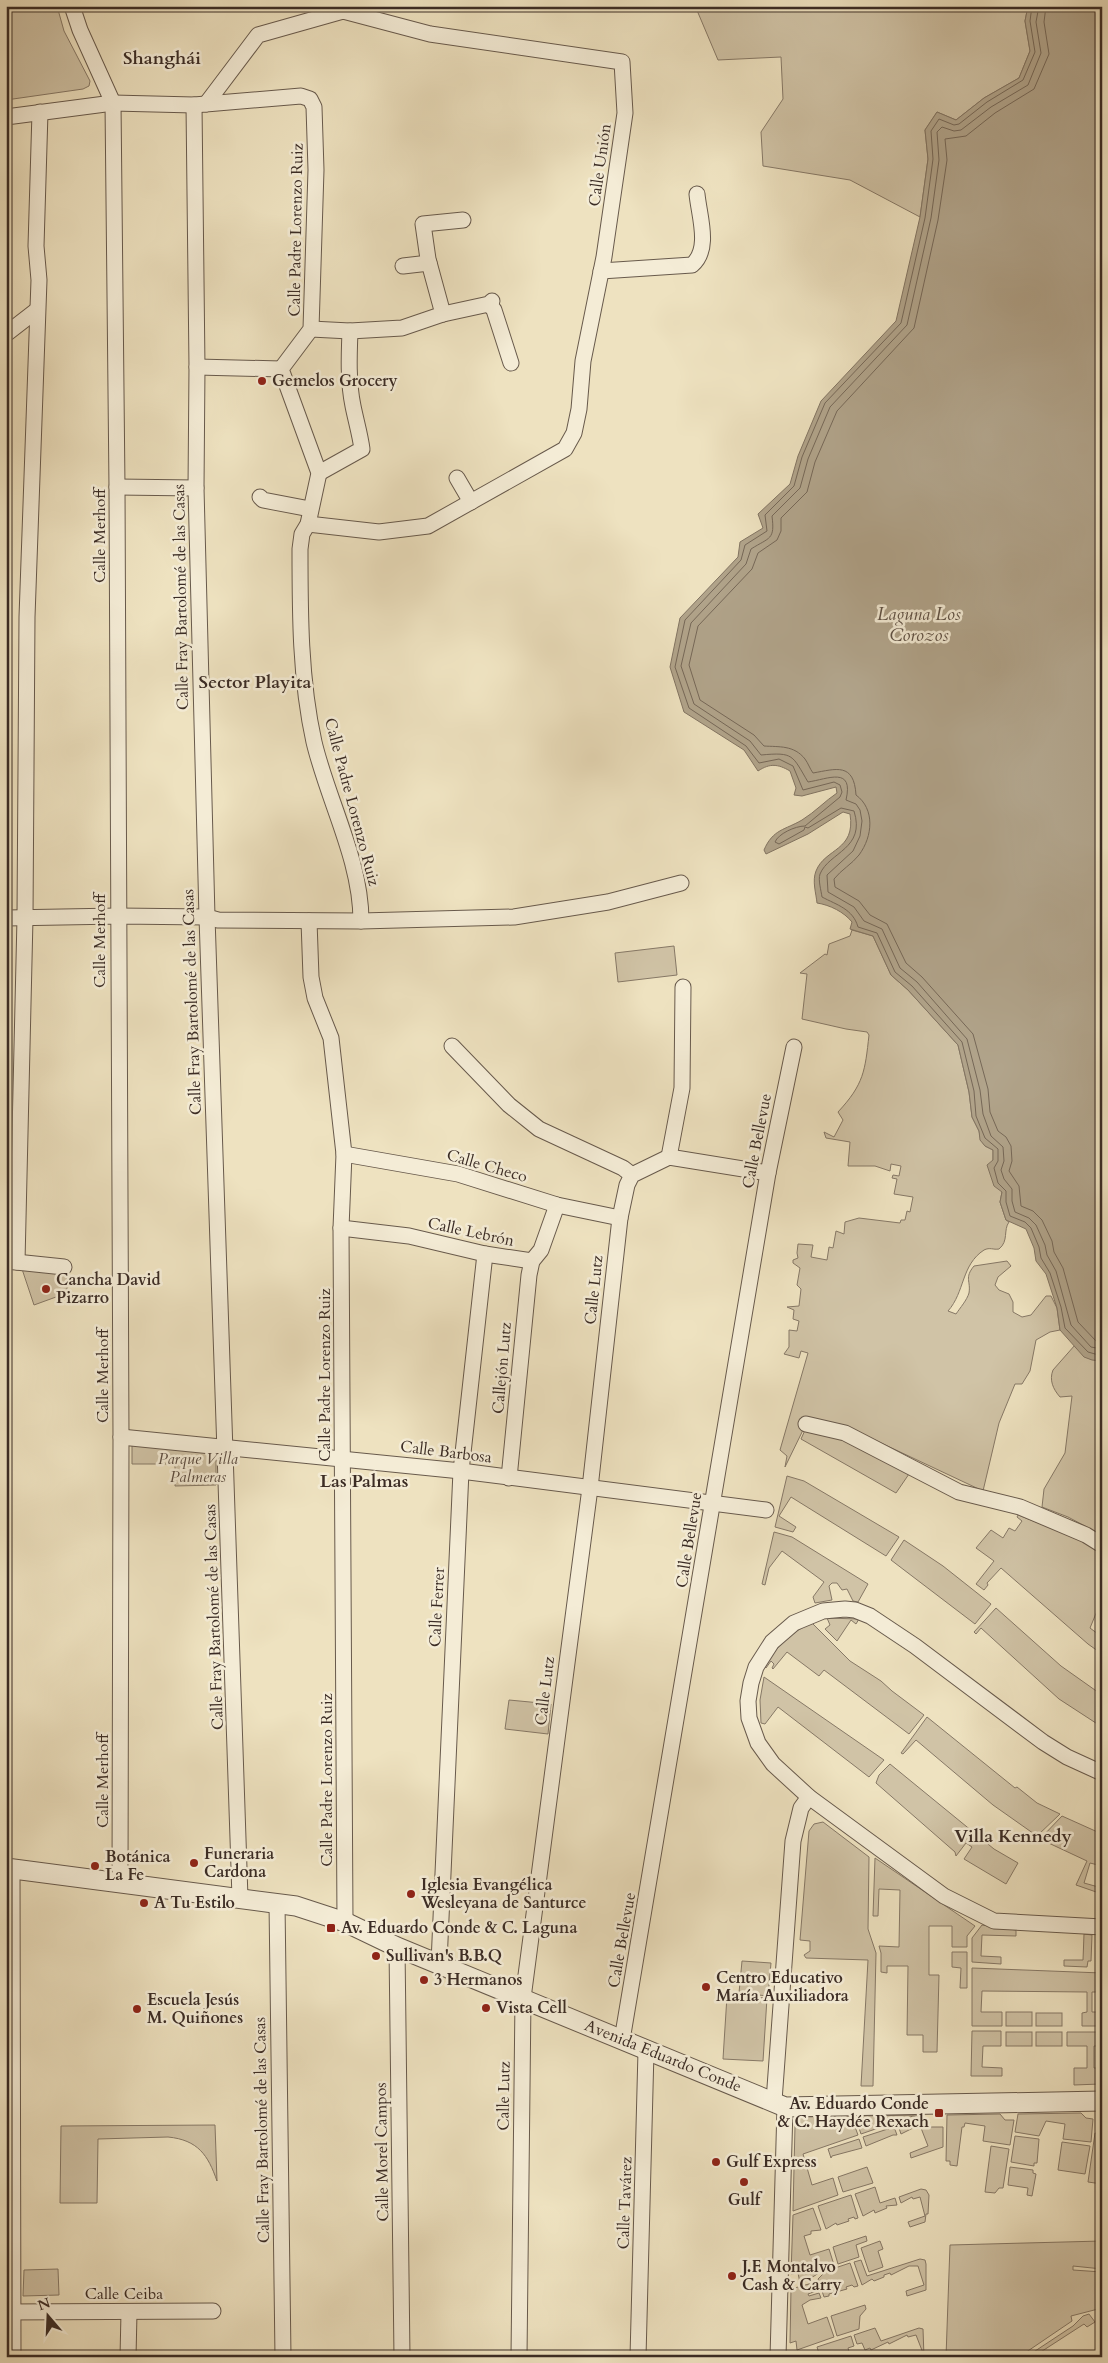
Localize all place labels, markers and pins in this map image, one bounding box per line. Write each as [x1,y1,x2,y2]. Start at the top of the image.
place label: Gemelos Grocery [272,370,398,392]
marker: Gemelos Grocery [256,375,268,387]
place label: Cancha David Pizarro [56,1269,161,1309]
marker: Cancha David Pizarro [40,1283,52,1295]
place label: Funeraria Cardona [204,1843,274,1883]
place label: Botánica La Fe [105,1846,171,1886]
marker: Funeraria Cardona [188,1857,200,1869]
marker: Botánica La Fe [89,1860,101,1872]
place label: Iglesia Evangélica Wesleyana de Santurce [420,1874,586,1914]
marker: Iglesia Evangélica Wesleyana de Santurce [405,1888,417,1900]
place label: A Tu Estilo [154,1892,235,1914]
marker: A Tu Estilo [138,1897,150,1909]
place label: Av. Eduardo Conde & C. Laguna [341,1917,577,1939]
marker: Av. Eduardo Conde & C. Laguna [325,1922,337,1934]
place label: Sullivan's B.B.Q [386,1945,502,1967]
marker: Sullivan's B.B.Q [370,1950,382,1962]
place label: Centro Educativo María Auxiliadora [716,1967,849,2007]
place label: 3 Hermanos [434,1969,523,1991]
marker: 3 Hermanos [418,1974,430,1986]
marker: Centro Educativo María Auxiliadora [700,1981,712,1993]
place label: Escuela Jesús M. Quiñones [147,1989,243,2029]
place label: Vista Cell [496,1997,567,2019]
marker: Vista Cell [480,2002,492,2014]
marker: Escuela Jesús M. Quiñones [131,2003,143,2015]
place label: Av. Eduardo Conde & C. Haydée Rexach [778,2093,929,2133]
marker: Av. Eduardo Conde & C. Haydée Rexach [933,2107,945,2119]
place label: Gulf Express [726,2151,817,2173]
marker: Gulf Express [710,2156,722,2168]
marker: Gulf [738,2176,750,2188]
place label: Gulf [728,2189,763,2211]
place label: J.F. Montalvo Cash & Carry [740,2256,842,2296]
marker: J.F. Montalvo Cash & Carry [726,2270,738,2282]

